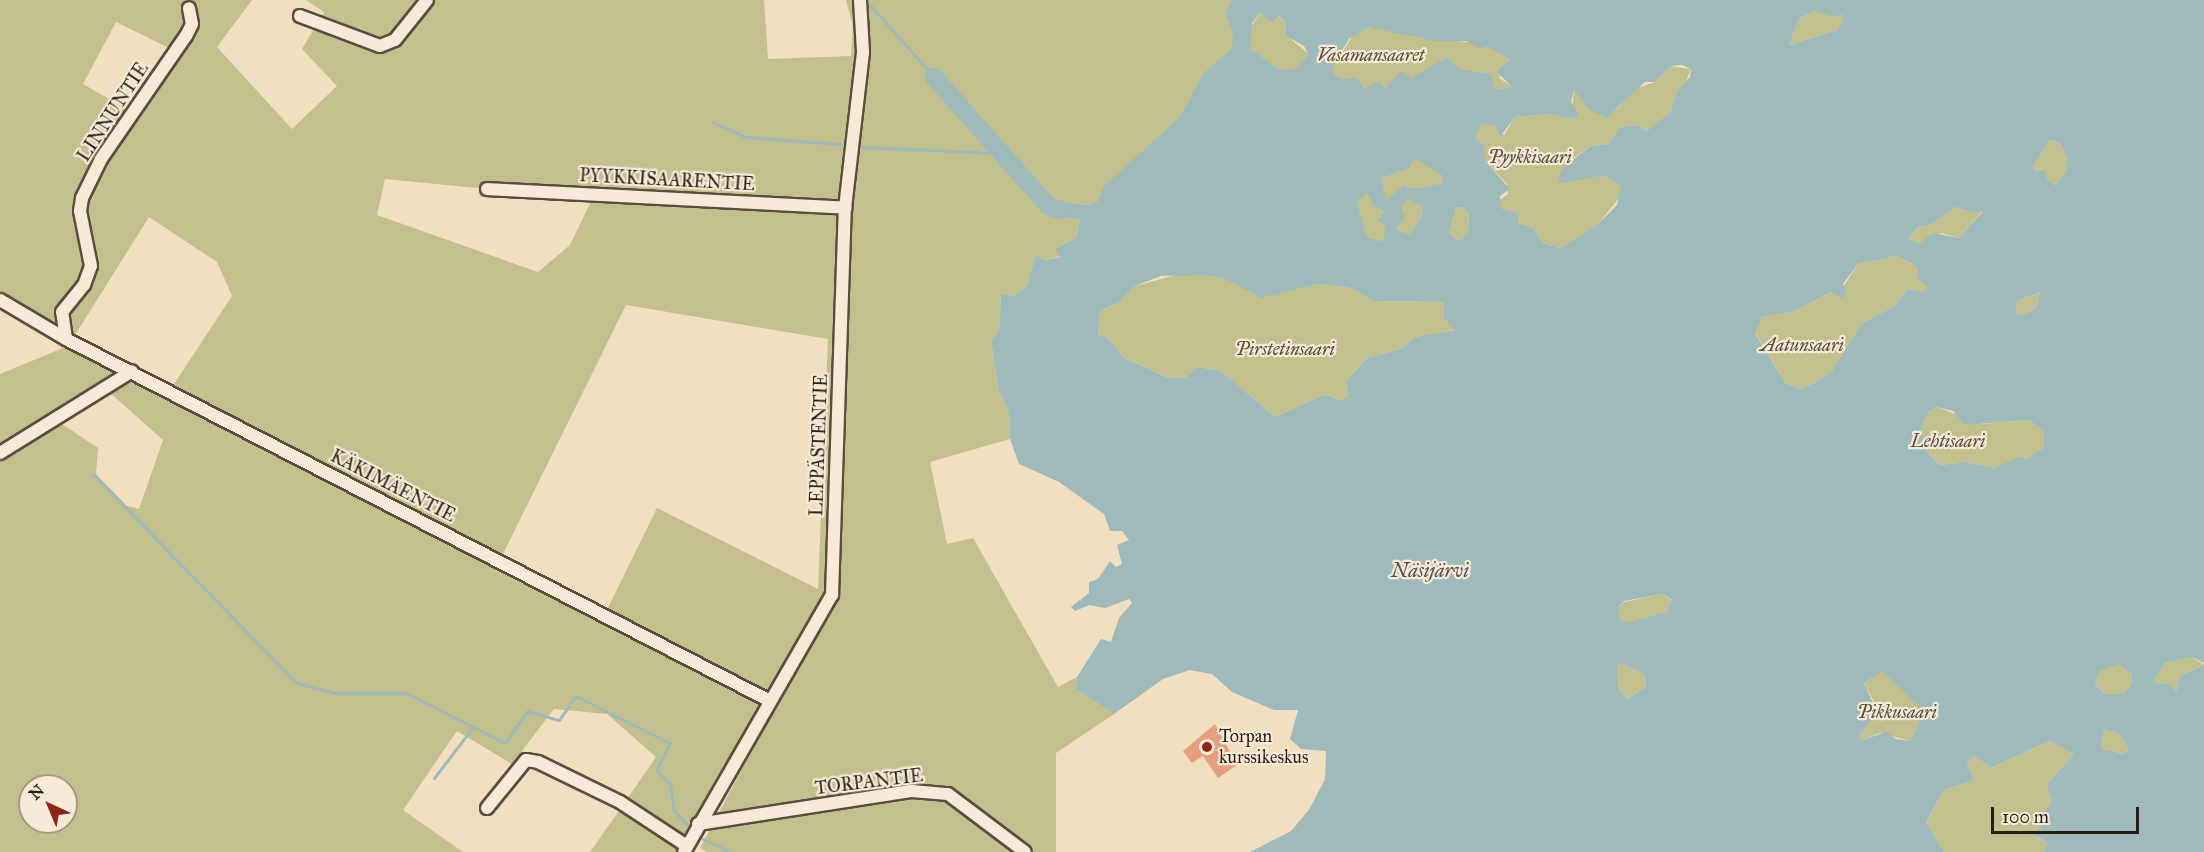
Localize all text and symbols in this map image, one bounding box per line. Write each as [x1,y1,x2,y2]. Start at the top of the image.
park label: Vasamansaaret [1318,44,1424,66]
street label: LINNUNTIE [73,58,153,166]
park label: Pyykkisaari [1488,146,1572,168]
street label: PYYKKISAARENTIE [579,165,755,195]
park label: Aatunsaari [1760,334,1844,356]
park label: Pirstetinsaari [1235,338,1335,360]
street label: LEPPÄSTENTIE [806,374,832,516]
park label: Lehtisaari [1911,430,1985,452]
street label: KÄKIMÄENTIE [327,445,459,527]
water label: Näsijärvi [1391,558,1469,582]
park label: Pikkusaari [1857,701,1937,723]
place label: Torpan kurssikeskus [1219,726,1309,768]
marker: Torpan kurssikeskus [1200,740,1214,754]
street label: TORPANTIE [814,765,924,799]
north arrow [18,774,78,834]
text: N [25,781,48,804]
scale bar [1994,795,2142,833]
text: 100 m [2002,806,2049,828]

